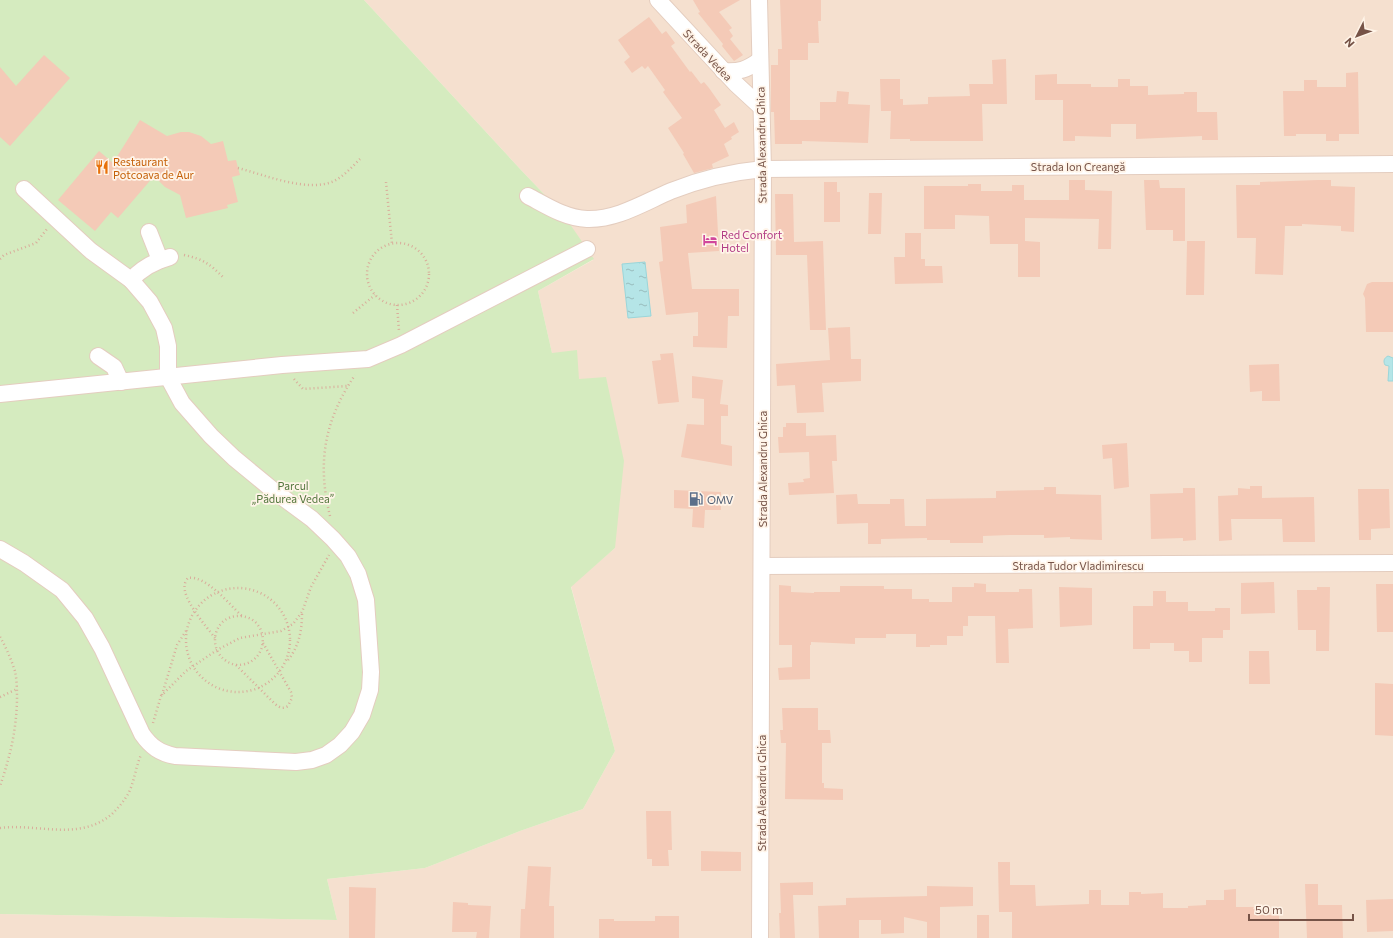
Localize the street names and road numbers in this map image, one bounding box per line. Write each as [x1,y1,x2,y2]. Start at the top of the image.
street label: Strada Vedea [681,27,735,83]
street label: Strada Alexandru Ghica [753,87,769,203]
street label: Strada Ion Creangă [1031,160,1125,173]
street label: Strada Alexandru Ghica [756,411,769,527]
street label: Strada Tudor Vladimirescu [1012,559,1144,572]
street label: Strada Alexandru Ghica [755,735,768,851]

